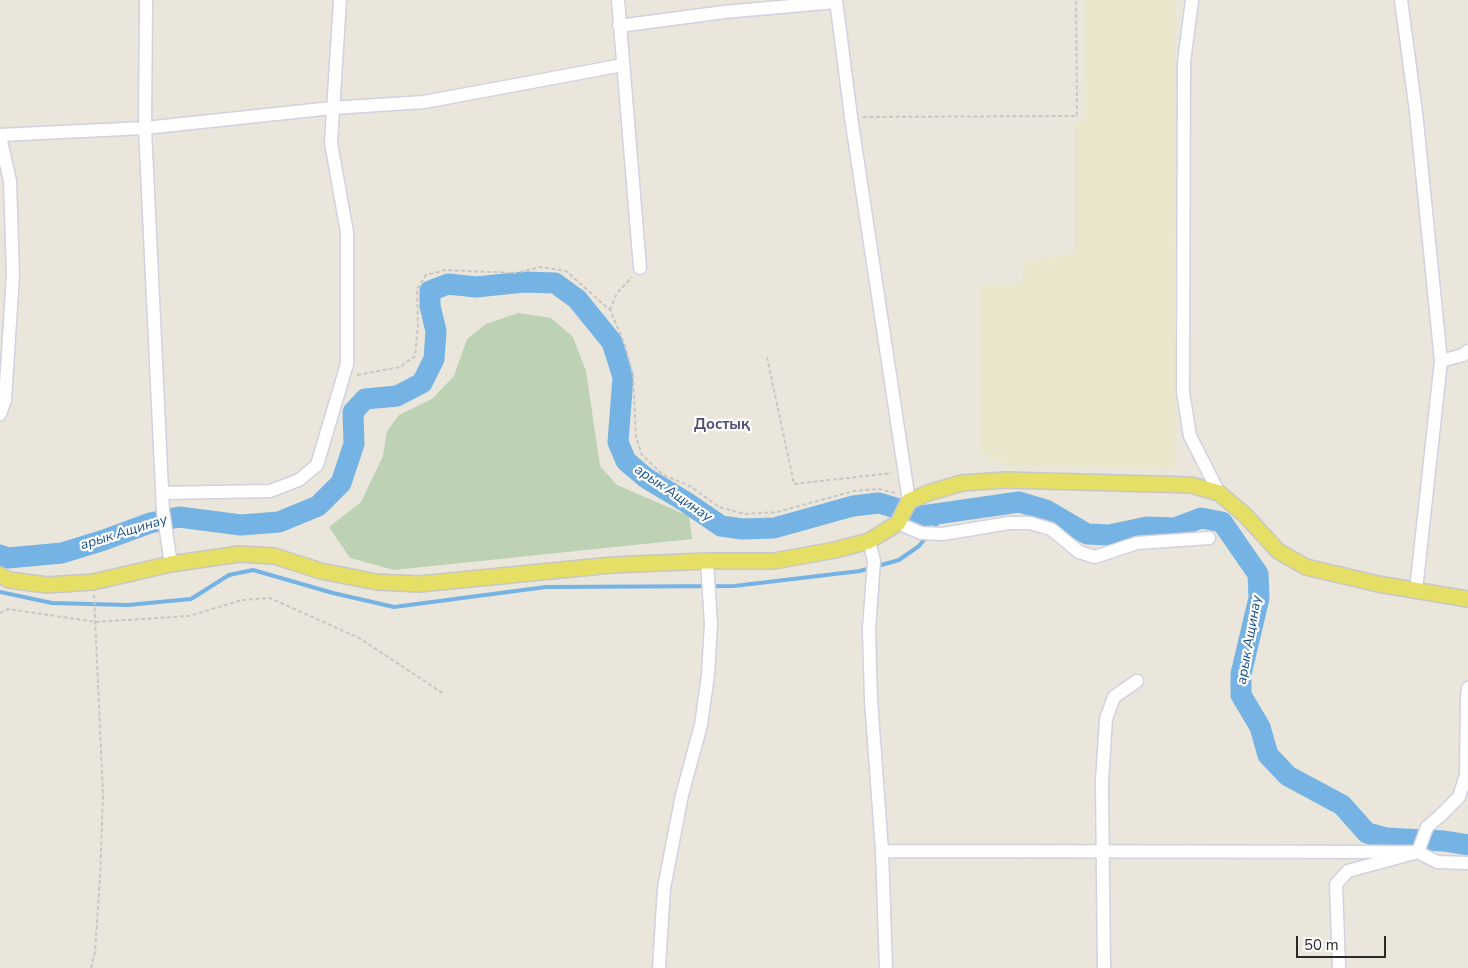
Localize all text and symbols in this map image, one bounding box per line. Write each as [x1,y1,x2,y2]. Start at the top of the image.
district label: Достық [694,416,750,434]
water label: арык Ащинау [631,462,715,526]
water label: арык Ащинау [78,512,170,554]
water label: арык Ащинау [1234,594,1266,686]
scale bar [1298,926,1388,958]
text: 50 m [1304,935,1339,955]

